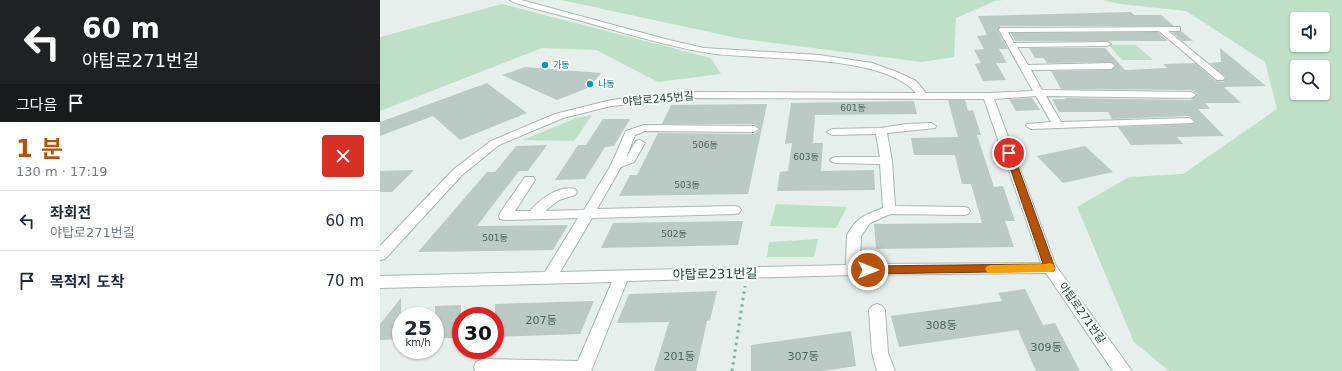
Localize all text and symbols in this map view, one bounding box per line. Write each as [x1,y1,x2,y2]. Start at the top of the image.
text: 60 m [82,12,160,45]
map controls [1290,12,1330,100]
button: sound [1290,12,1330,52]
icon: left [16,16,68,68]
text: 야탑로271번길 [82,50,199,71]
marker: 가동 [540,60,550,70]
place label: 가동 [553,60,570,70]
button: search [1290,60,1330,100]
marker: 나동 [585,79,595,89]
place label: 나동 [598,79,615,89]
street label: 야탑로245번길 [622,89,694,109]
icon: arrive [65,92,87,114]
text: 그다음 [16,96,57,114]
house number: 601동 [840,103,866,113]
text: 1 분 [16,135,63,163]
button: close [322,135,364,177]
pin [992,136,1026,170]
house number: 506동 [692,140,718,150]
icon: arrive [998,142,1020,164]
house number: 603동 [793,152,819,162]
text: 130 m · 17:19 [16,164,107,179]
house number: 503동 [674,180,700,190]
text: 좌회전 [50,204,91,222]
icon: left [16,210,38,232]
text: 60 m [326,212,364,230]
text: 야탑로271번길 [50,225,135,240]
house number: 502동 [661,229,687,239]
house number: 501동 [482,233,508,243]
position arrow [847,249,889,291]
street label: 야탑로231번길 [673,266,757,282]
icon: arrive [16,270,38,292]
text: 70 m [326,272,364,290]
text: 목적지 도착 [50,273,124,291]
street label: 야탑로271번길 [1056,280,1108,346]
speed limit sign: 30 [452,307,504,359]
house number: 207동 [525,314,557,327]
text: 25 [404,316,432,340]
house number: 308동 [925,319,957,332]
text: km/h [405,337,431,348]
house number: 309동 [1030,341,1062,354]
house number: 201동 [663,350,695,363]
house number: 307동 [787,350,819,363]

